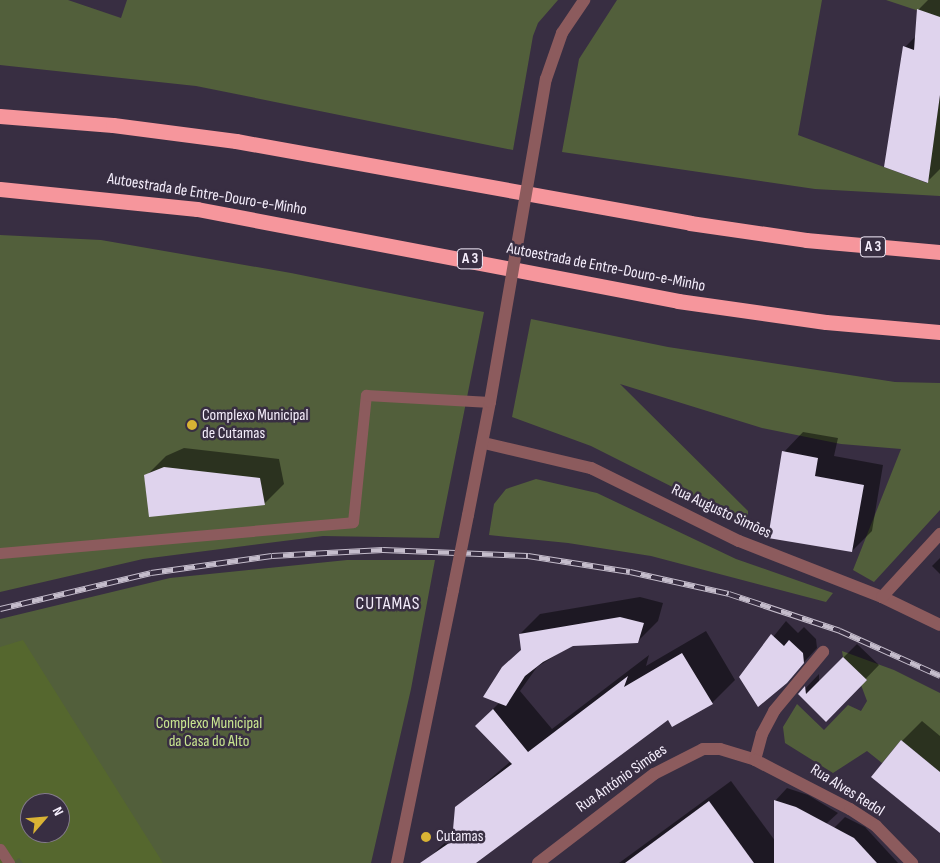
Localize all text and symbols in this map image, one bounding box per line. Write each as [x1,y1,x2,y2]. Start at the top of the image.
street label: Autoestrada de Entre-Douro-e-Minho [106,170,308,220]
road number: A 3 [859,234,887,260]
street label: Autoestrada de Entre-Douro-e-Minho [505,239,707,297]
road number: A 3 [456,246,484,272]
place label: Complexo Municipal de Cutamas [202,406,308,444]
marker: Complexo Municipal de Cutamas [186,419,198,431]
street label: Rua Augusto Simões [668,480,774,544]
district label: CUTAMAS [355,593,421,615]
park label: Complexo Municipal da Casa do Alto [156,714,262,752]
street label: Rua António Simões [573,741,671,817]
street label: Rua Alves Redol [806,761,888,821]
north arrow [20,793,70,843]
text: N [49,804,67,819]
place label: Cutamas [436,827,484,847]
marker: Cutamas [420,831,432,843]

